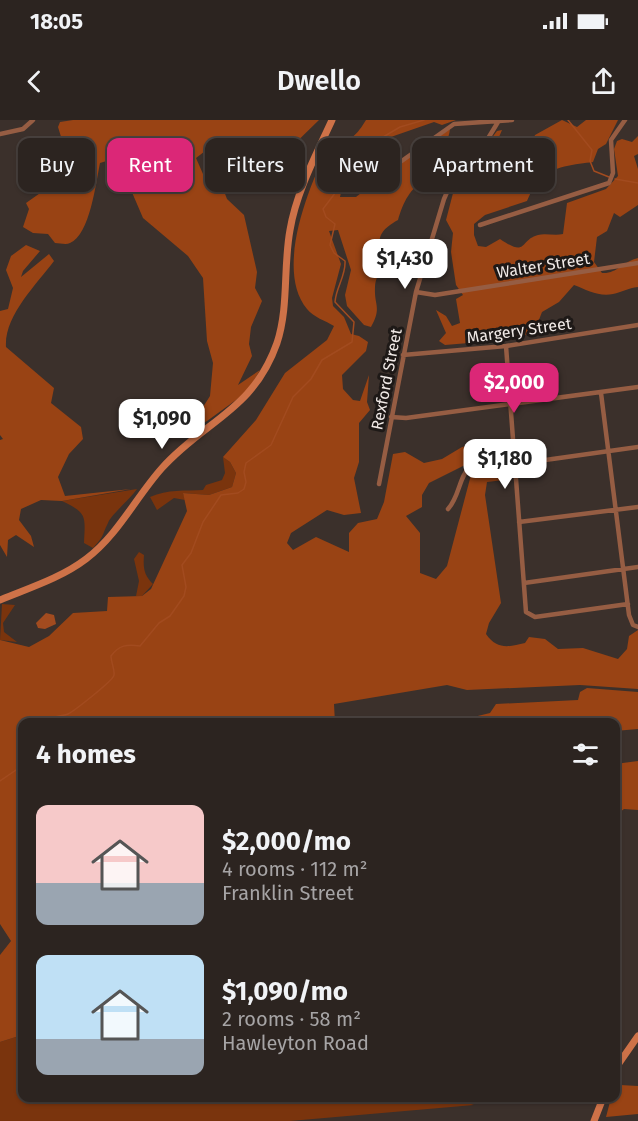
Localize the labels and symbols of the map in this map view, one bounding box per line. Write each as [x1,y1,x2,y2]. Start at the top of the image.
pin: $1,430 [356,239,454,290]
street label: Walter Street [495,249,591,282]
street label: Margery Street [465,314,573,347]
street label: Rexford Street [367,326,406,432]
pin: $2,000 [465,363,563,414]
pin: $1,090 [113,399,211,450]
pin: $1,180 [456,439,554,490]

